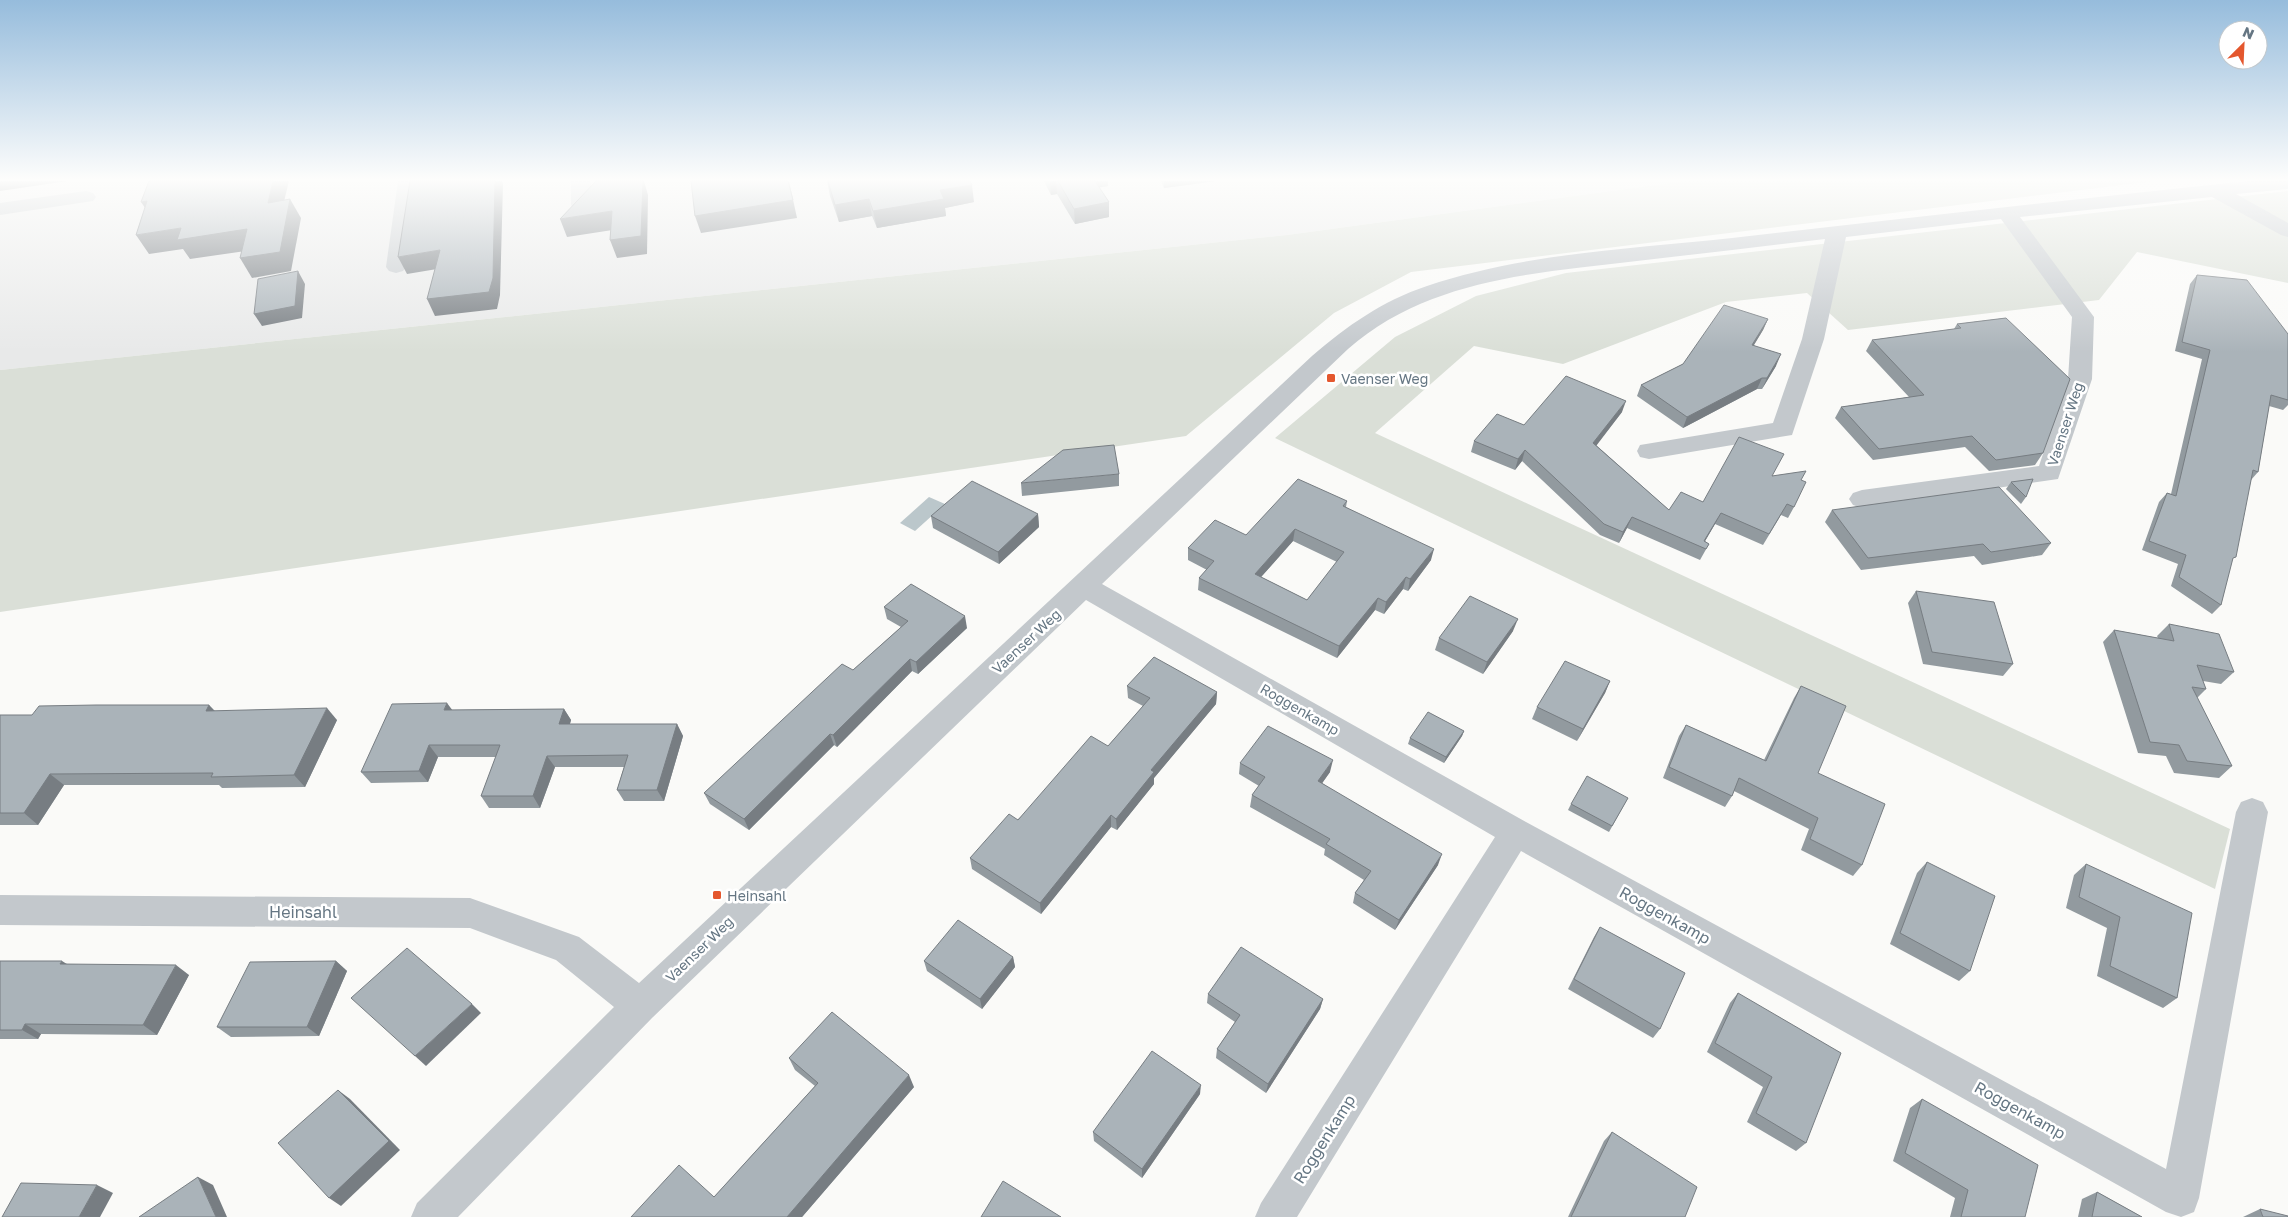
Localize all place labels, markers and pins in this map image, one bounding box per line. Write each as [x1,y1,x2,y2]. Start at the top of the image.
place label: Vaenser Weg [1341,370,1428,387]
marker: Vaenser Weg [1325,372,1337,384]
place label: Heinsahl [727,887,787,904]
marker: Heinsahl [711,889,723,901]

